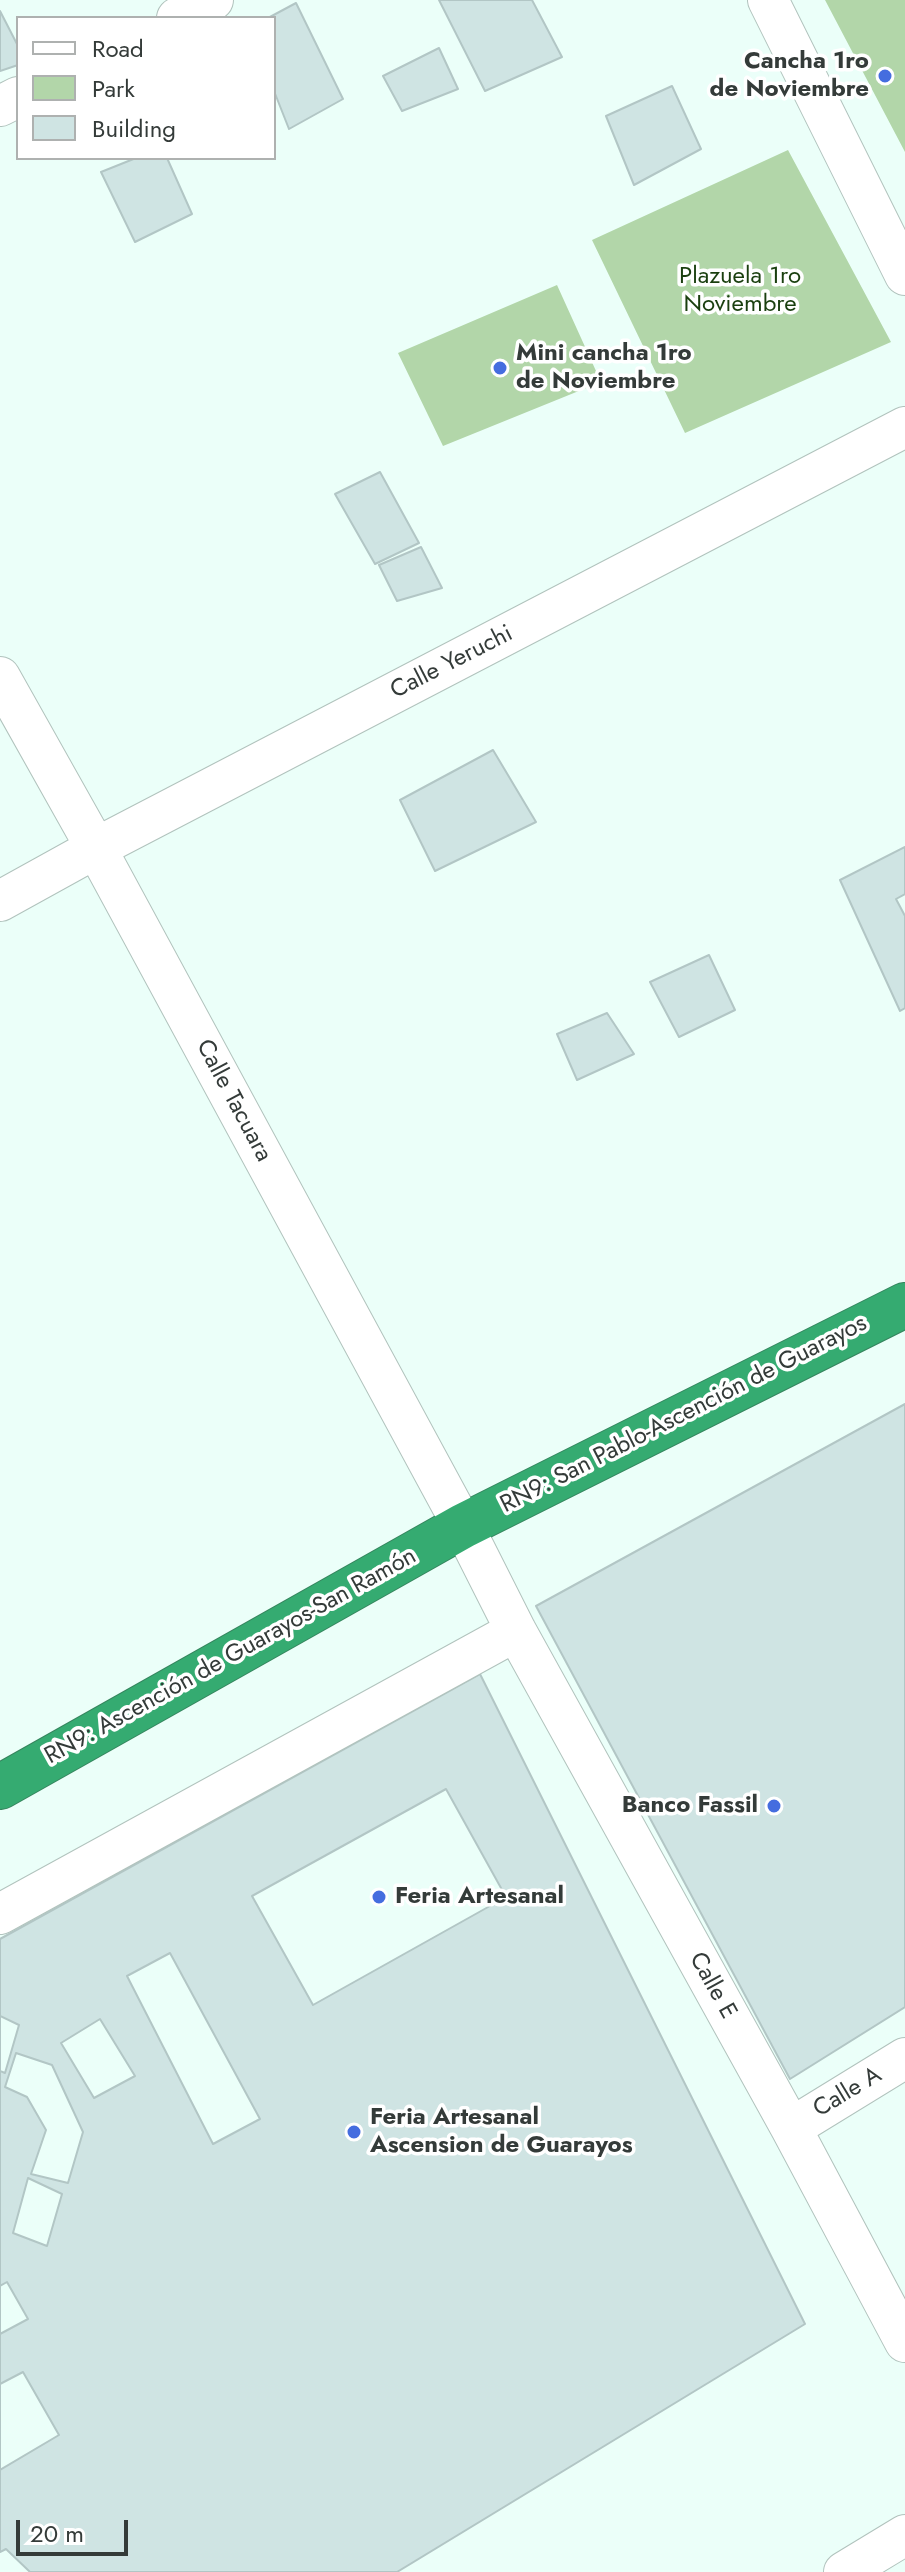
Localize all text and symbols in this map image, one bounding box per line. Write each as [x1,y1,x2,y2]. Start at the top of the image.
legend [16,16,276,160]
text: Road [92,31,144,66]
place label: Cancha 1ro de Noviembre [710,48,869,104]
marker: Cancha 1ro de Noviembre [876,67,894,85]
text: Park [92,71,135,106]
text: Building [92,111,176,146]
park label: Plazuela 1ro Noviembre [679,263,801,319]
place label: Mini cancha 1ro de Noviembre [516,340,692,396]
marker: Mini cancha 1ro de Noviembre [491,359,509,377]
street label: Calle Yeruchi [386,620,518,706]
street label: Calle Tacuara [189,1035,277,1167]
street label: RN9: San Pablo-Ascención de Guarayos [496,1310,872,1520]
street label: RN9: Ascención de Guarayos-San Ramón [40,1543,422,1771]
place label: Banco Fassil [622,1792,758,1820]
marker: Banco Fassil [765,1797,783,1815]
place label: Feria Artesanal [395,1883,564,1911]
marker: Feria Artesanal [370,1888,388,1906]
street label: Calle E [682,1948,742,2024]
street label: Calle A [809,2061,887,2125]
place label: Feria Artesanal Ascension de Guarayos [370,2104,633,2160]
marker: Feria Artesanal Ascension de Guarayos [345,2123,363,2141]
scale bar [20,2504,132,2554]
text: 20 m [30,2516,84,2551]

